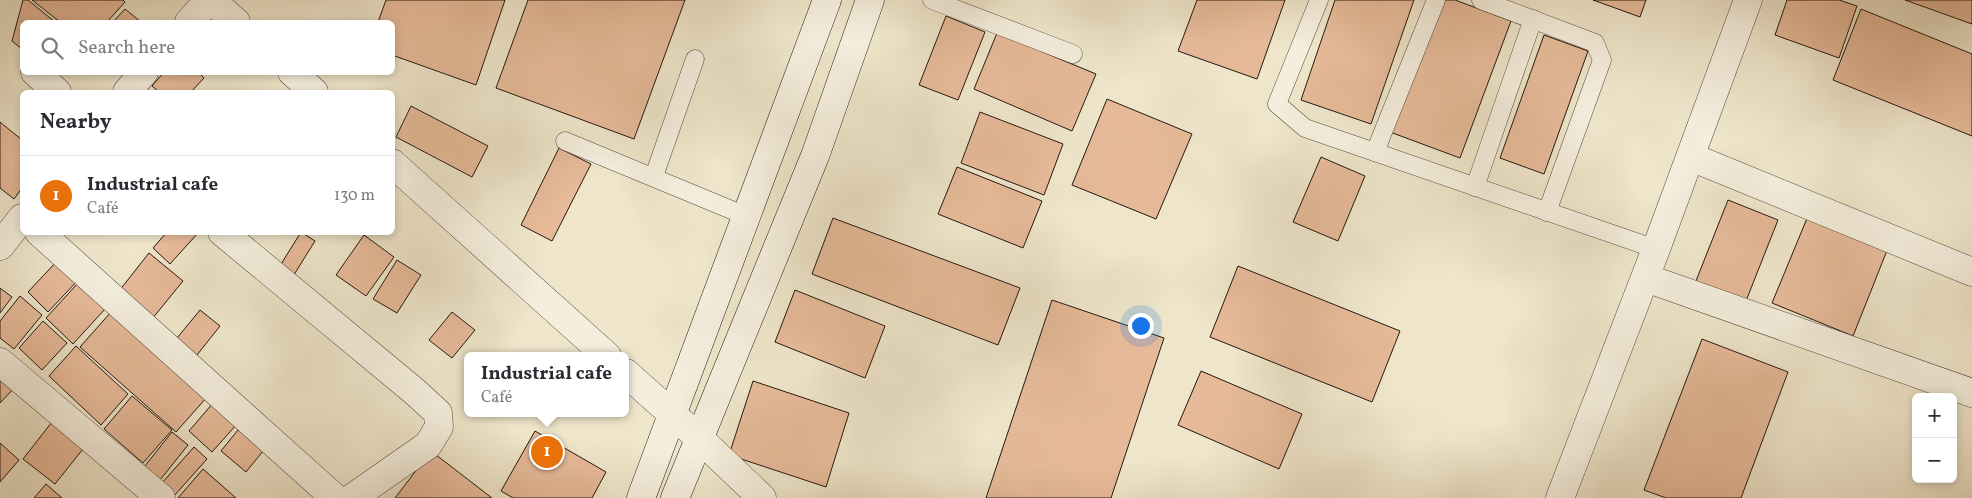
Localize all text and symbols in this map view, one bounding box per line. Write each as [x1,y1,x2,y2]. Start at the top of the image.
search box [20,20,395,75]
icon: search [38,34,66,62]
text: Search here [78,35,175,61]
text: Nearby [40,108,111,137]
text: Industrial cafe [87,172,218,198]
text: 1 [53,185,59,207]
text: 130 m [334,185,375,207]
text: Café [87,198,118,220]
your location [1128,313,1154,339]
popup [464,352,629,417]
text: Industrial cafe [481,361,612,387]
text: Café [481,387,512,409]
map controls [1912,393,1957,483]
button: + [1912,393,1957,438]
pin: 1 [531,433,563,471]
button: − [1912,438,1957,483]

